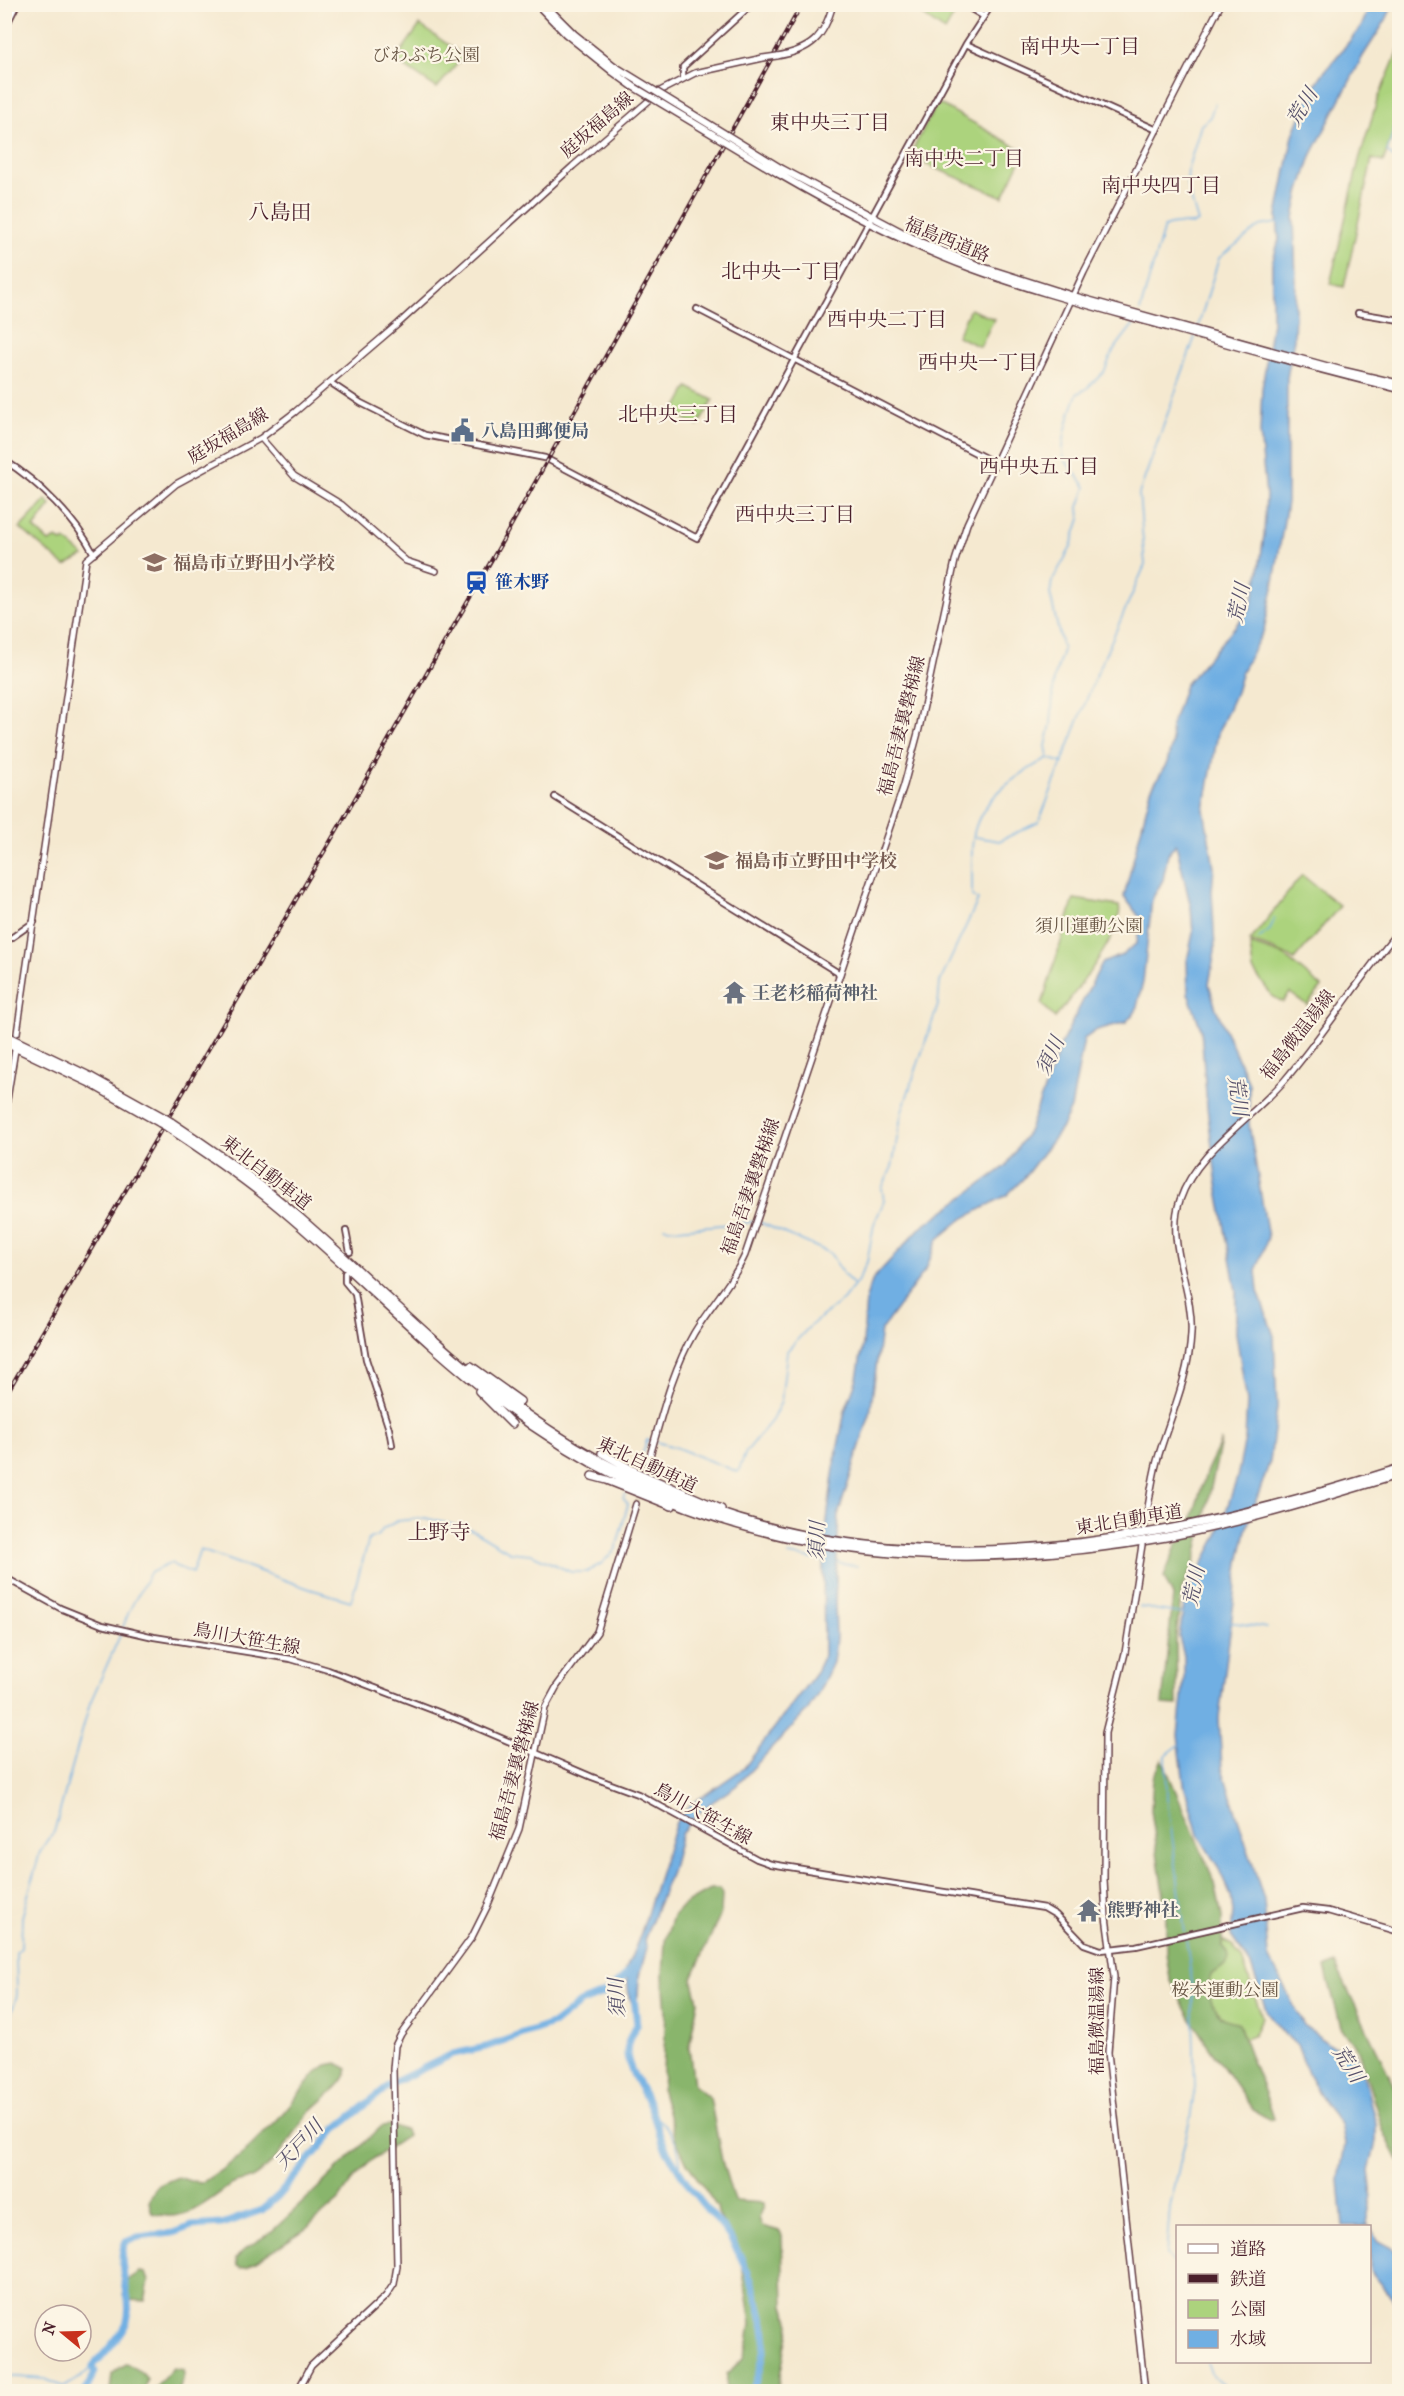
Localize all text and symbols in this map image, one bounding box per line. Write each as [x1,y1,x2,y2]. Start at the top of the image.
district label: 南中央一丁目 [1020,35,1140,58]
park label: びわぶち公園 [372,45,480,66]
water label: 荒川 [1282,82,1323,130]
street label: 庭坂福島線 [556,88,638,162]
district label: 東中央三丁目 [770,111,890,134]
district label: 南中央二丁目 [904,147,1024,170]
district label: 南中央四丁目 [1101,174,1221,197]
district label: 八島田 [249,200,312,224]
street label: 福島西道路 [901,213,993,267]
district label: 北中央一丁目 [721,260,841,283]
district label: 西中央二丁目 [827,308,947,331]
district label: 西中央一丁目 [918,351,1038,374]
district label: 北中央三丁目 [618,403,738,426]
street label: 庭坂福島線 [184,404,272,468]
public building icon: 八島田郵便局 [450,418,476,444]
place label: 八島田郵便局 [481,421,589,442]
district label: 西中央五丁目 [979,455,1099,478]
district label: 西中央三丁目 [735,503,855,526]
school or university icon: 福島市立野田小学校 [142,550,168,576]
place label: 福島市立野田小学校 [173,553,335,574]
station icon: 笹木野 [464,569,490,595]
place label: 笹木野 [495,572,550,593]
water label: 荒川 [1224,579,1255,625]
street label: 福島吾妻裏磐梯線 [874,654,930,798]
school or university icon: 福島市立野田中学校 [704,848,730,874]
place label: 福島市立野田中学校 [735,851,897,872]
park label: 須川運動公園 [1035,916,1143,937]
temple icon: 王老杉稲荷神社 [721,980,747,1006]
place label: 王老杉稲荷神社 [752,983,878,1004]
street label: 福島微温湯線 [1256,986,1340,1084]
water label: 須川 [1031,1031,1070,1079]
water label: 荒川 [1224,1075,1252,1119]
street label: 福島吾妻裏磐梯線 [718,1116,784,1258]
street label: 東北自動車道 [217,1131,315,1215]
street label: 東北自動車道 [594,1433,700,1497]
street label: 東北自動車道 [1074,1501,1184,1539]
water label: 須川 [805,1519,829,1561]
district label: 上野寺 [408,1520,471,1544]
water label: 荒川 [1179,1562,1210,1608]
street label: 鳥川大笹生線 [192,1619,302,1659]
street label: 福島吾妻裏磐梯線 [486,1699,544,1843]
street label: 鳥川大笹生線 [651,1779,755,1849]
temple icon: 熊野神社 [1076,1897,1102,1923]
place label: 熊野神社 [1107,1900,1179,1921]
street label: 福島微温湯線 [1087,1967,1108,2075]
water label: 須川 [604,1975,630,2019]
park label: 桜本運動公園 [1171,1980,1279,2001]
water label: 荒川 [1327,2041,1370,2089]
water label: 天戸川 [270,2114,329,2175]
legend [1176,2225,1371,2363]
text: 道路 [1230,2239,1266,2260]
text: 鉄道 [1230,2269,1266,2290]
text: 公園 [1230,2299,1266,2320]
north arrow [33,2303,93,2363]
text: N [38,2319,61,2337]
text: 水域 [1230,2329,1266,2350]

